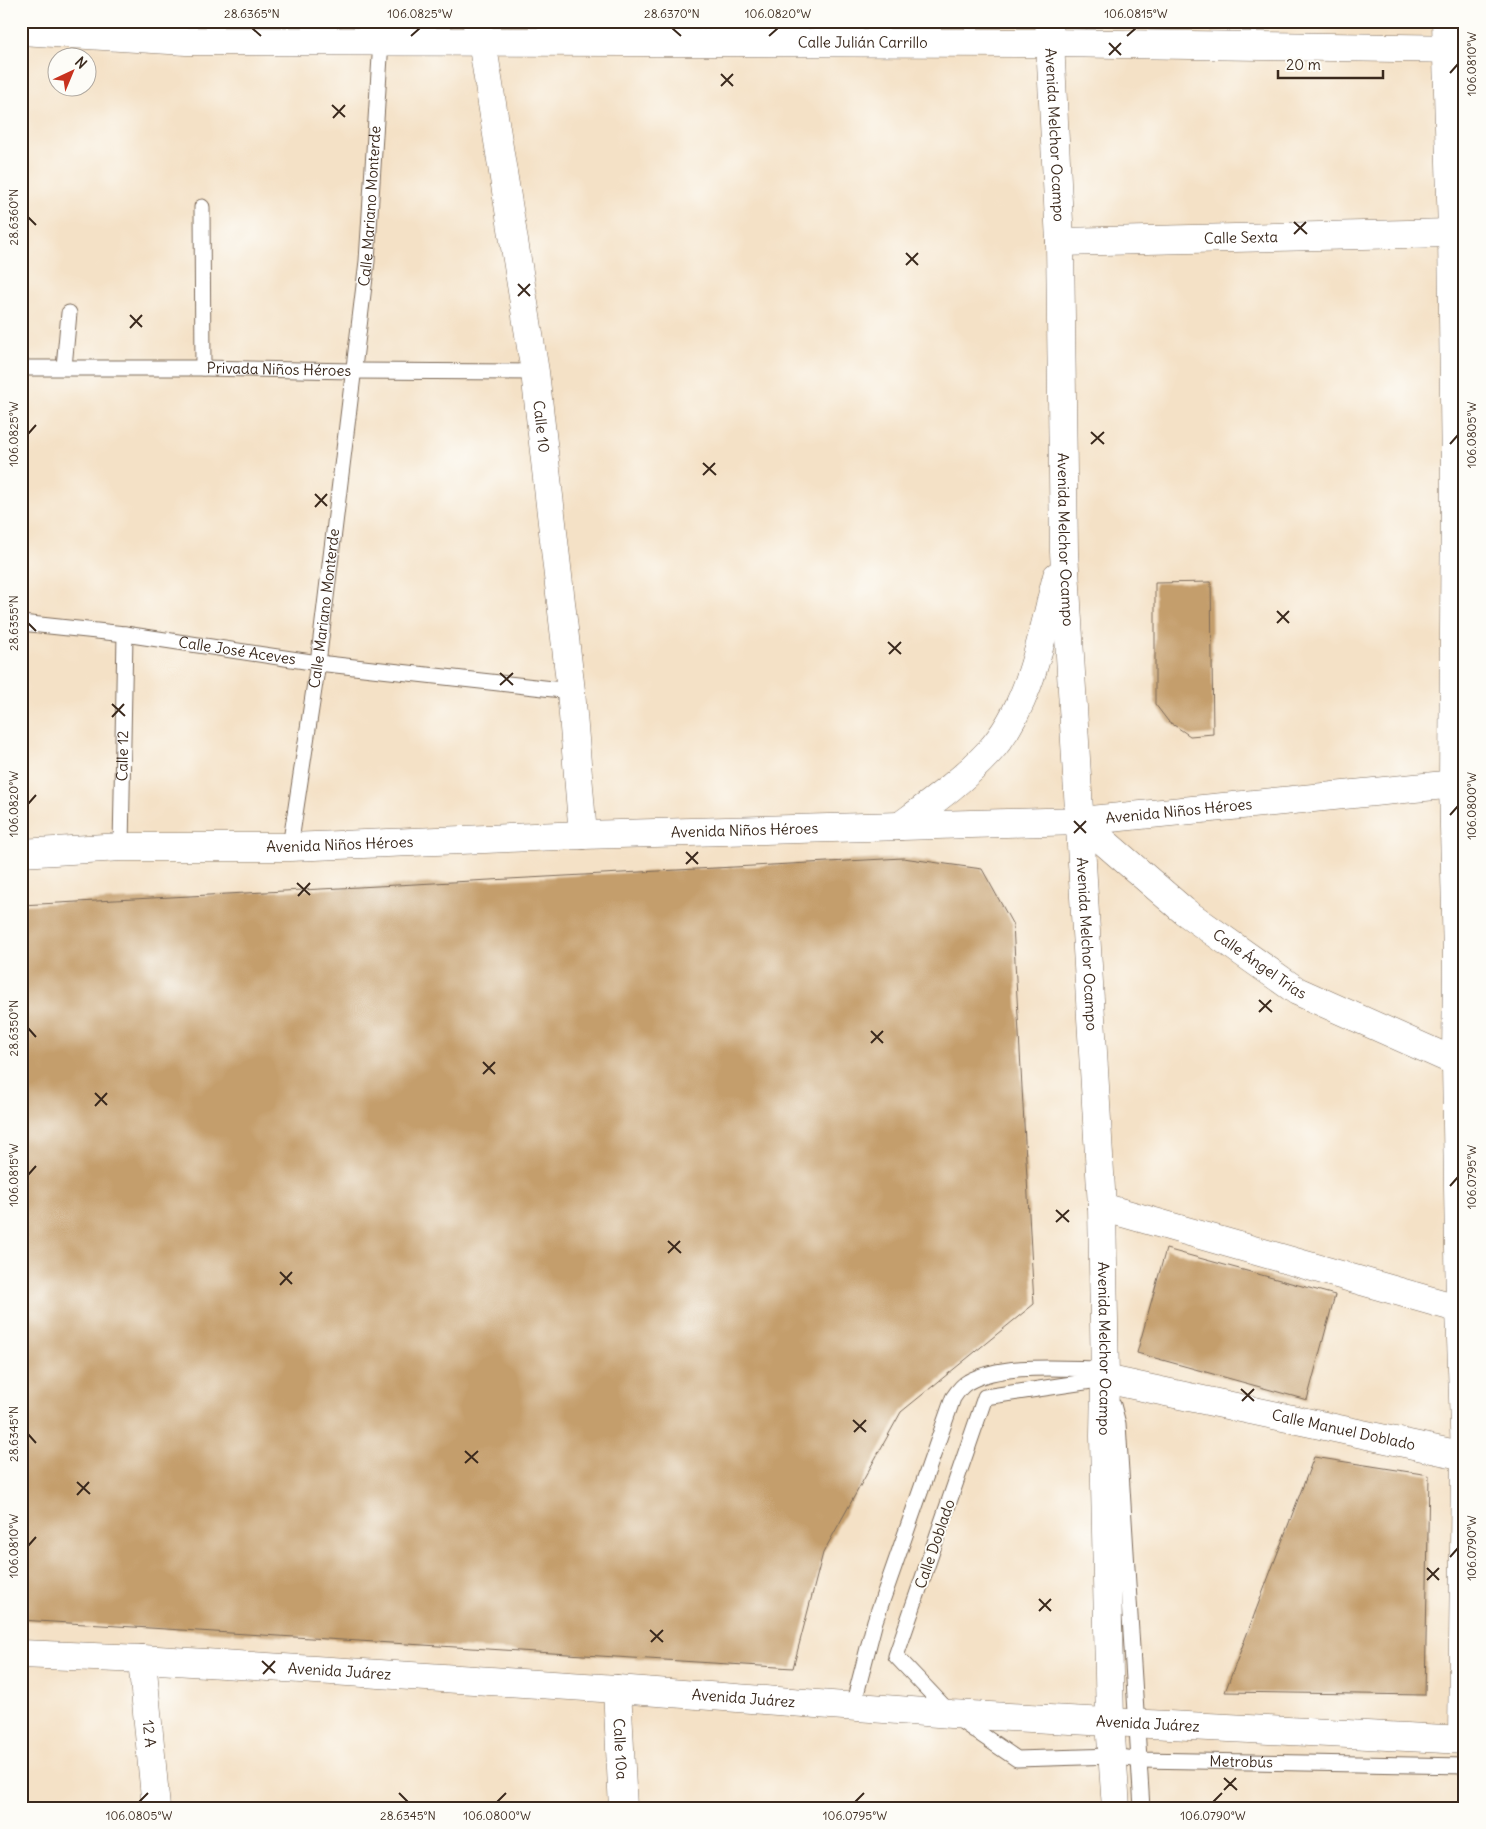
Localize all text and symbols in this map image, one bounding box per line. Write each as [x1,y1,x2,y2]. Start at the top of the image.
text: 28.6365°N [224,6,280,21]
text: 106.0825°W [387,6,453,21]
text: 28.6370°N [644,6,700,21]
text: 106.0820°W [745,6,811,21]
text: 106.0815°W [1104,6,1168,21]
street label: Calle Julián Carrillo [798,32,928,52]
text: 106.0810°W [1464,32,1479,96]
north arrow [48,48,98,98]
street label: Avenida Melchor Ocampo [1041,48,1069,222]
scale bar [1278,48,1384,80]
text: N [71,53,91,72]
text: 20 m [1286,55,1321,74]
street label: Calle Mariano Monterde [354,125,385,288]
text: 28.6360°N [6,189,21,245]
street label: Calle Sexta [1204,227,1279,248]
street label: Privada Niños Héroes [207,358,352,380]
street label: Calle 10 [529,399,554,454]
text: 106.0825°W [6,401,21,467]
text: 106.0805°W [1464,402,1479,468]
street label: Avenida Melchor Ocampo [1054,453,1078,627]
street label: Calle Mariano Monterde [304,527,343,690]
text: 28.6355°N [6,595,21,651]
street label: Calle José Aceves [177,632,297,669]
street label: Calle 12 [112,730,132,782]
text: 106.0820°W [6,771,21,837]
text: 106.0800°W [1464,772,1479,840]
street label: Avenida Niños Héroes [1105,794,1253,827]
street label: Avenida Niños Héroes [671,818,819,842]
street label: Avenida Niños Héroes [266,832,414,856]
street label: Avenida Melchor Ocampo [1073,857,1102,1031]
street label: Calle Ángel Trías [1209,924,1310,1003]
text: 28.6350°N [6,1000,21,1056]
text: 106.0815°W [6,1143,21,1207]
text: 106.0795°W [1464,1145,1479,1209]
street label: Avenida Melchor Ocampo [1094,1262,1115,1436]
street label: Calle Manuel Doblado [1270,1405,1417,1454]
text: 28.6345°N [6,1406,21,1462]
street label: Calle Doblado [910,1497,959,1591]
text: 106.0810°W [6,1514,21,1578]
text: 106.0790°W [1464,1515,1479,1581]
street label: Avenida Juárez [287,1658,392,1684]
street label: Avenida Juárez [691,1685,796,1711]
street label: Avenida Juárez [1095,1711,1200,1736]
street label: Calle 10a [609,1718,632,1780]
street label: 12 A [139,1719,160,1749]
street label: Metrobús [1209,1751,1273,1771]
text: 106.0805°W [106,1808,172,1823]
text: 28.6345°N [380,1808,436,1823]
text: 106.0800°W [463,1808,531,1823]
text: 106.0795°W [823,1808,887,1823]
text: 106.0790°W [1180,1808,1246,1823]

